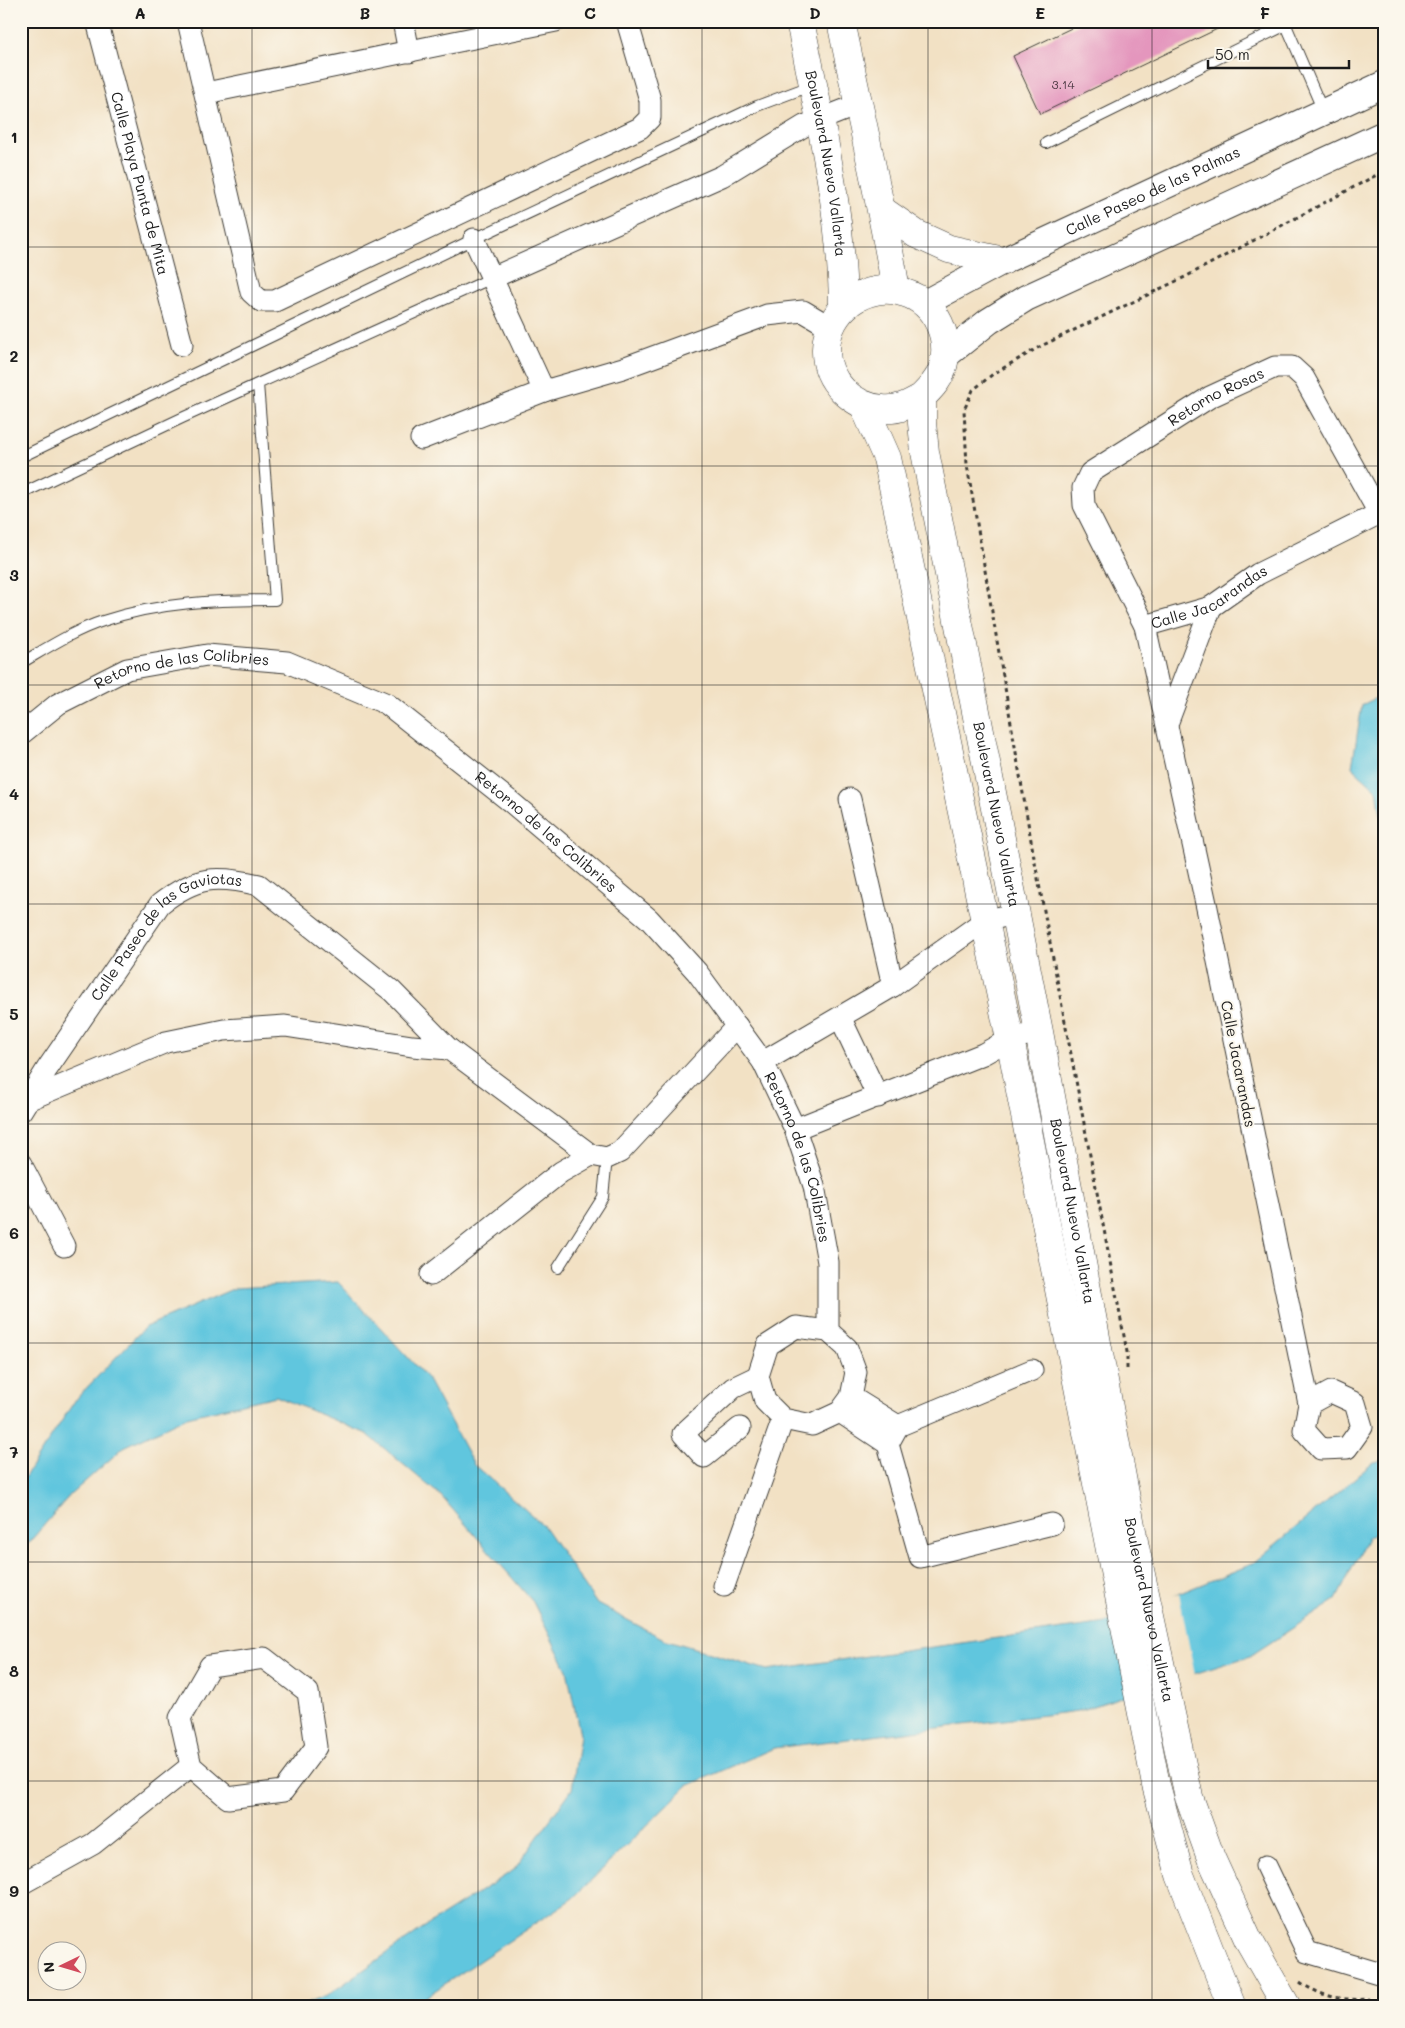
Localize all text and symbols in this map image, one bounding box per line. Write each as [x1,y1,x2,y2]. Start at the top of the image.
text: A [134,2,146,23]
text: B [360,2,370,23]
text: C [584,2,596,23]
text: D [809,2,821,23]
text: E [1035,2,1045,23]
text: F [1260,2,1270,23]
scale bar [1208,38,1349,70]
text: 50 m [1215,44,1250,64]
street label: Boulevard Nuevo Vallarta [801,69,852,257]
house number: 3.14 [1052,76,1075,92]
street label: Calle Playa Punta de Mita [107,89,174,277]
text: 1 [10,126,18,147]
street label: Calle Paseo de las Palmas [1062,141,1243,240]
text: 2 [10,345,19,366]
street label: Retorno Rosas [1164,362,1267,430]
street label: Calle Jacarandas [1148,560,1270,633]
text: 3 [9,564,19,585]
street label: Retorno de las Colibries [90,644,270,693]
street label: Boulevard Nuevo Vallarta [969,720,1025,909]
street label: Retorno de las Colibries [471,766,621,897]
text: 4 [9,783,19,804]
street label: Calle Paseo de las Gaviotas [86,868,244,1005]
street label: Calle Jacarandas [1217,999,1261,1129]
text: 5 [9,1003,19,1024]
street label: Retorno de las Colibries [760,1068,835,1244]
street label: Boulevard Nuevo Vallarta [1046,1117,1100,1305]
text: 6 [9,1222,19,1243]
text: 7 [10,1441,19,1462]
street label: Boulevard Nuevo Vallarta [1121,1516,1179,1704]
text: 8 [9,1660,19,1681]
text: 9 [9,1880,19,1901]
north arrow [38,1940,88,1990]
text: N [39,1961,58,1973]

